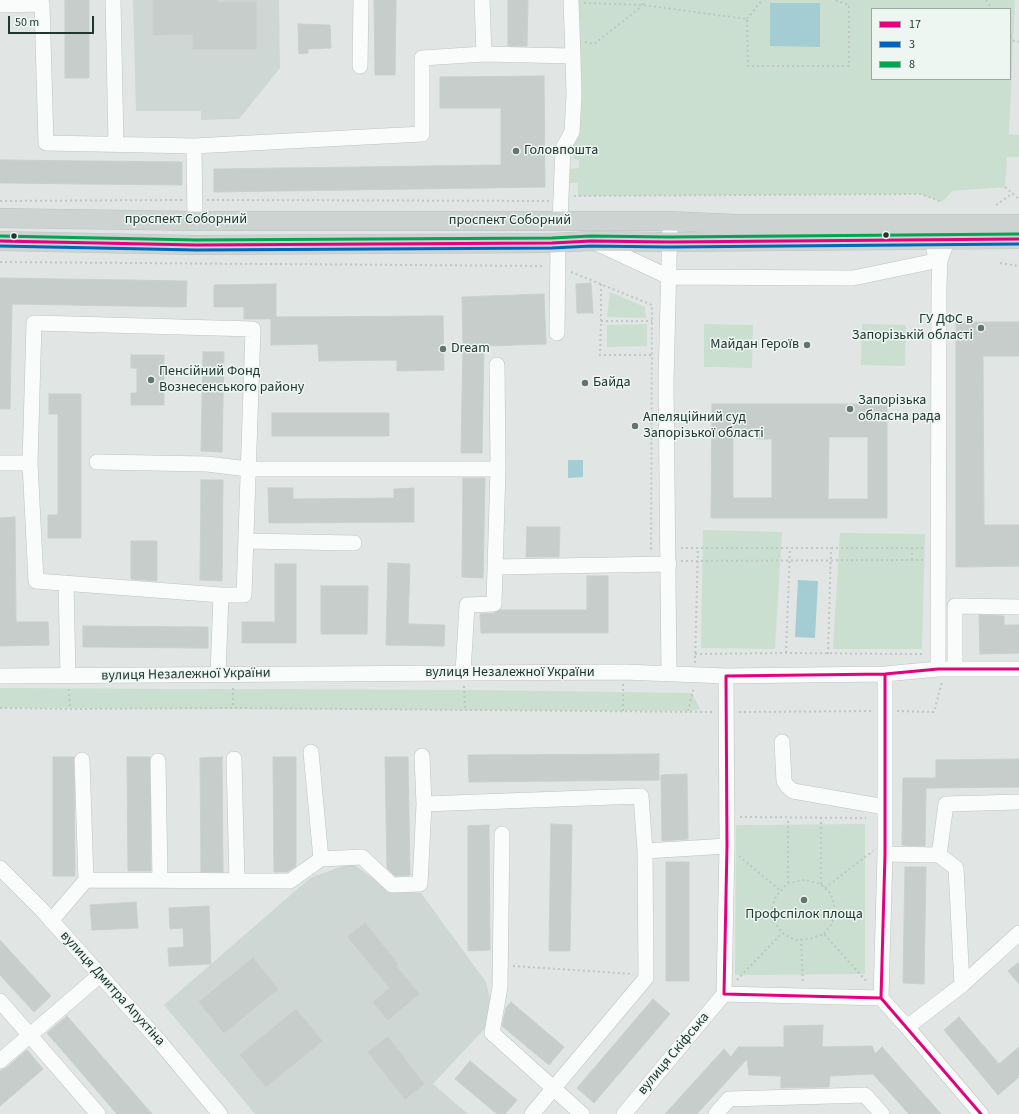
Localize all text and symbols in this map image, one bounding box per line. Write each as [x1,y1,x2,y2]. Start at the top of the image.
scale bar [10,8,96,34]
legend [871,8,1011,80]
text: 50 m [15,14,39,31]
text: 17 [909,16,921,33]
text: 3 [909,36,915,53]
text: 8 [909,56,915,73]
place label: Головпошта [524,143,598,159]
marker: Головпошта [511,146,521,156]
street label: проспект Соборний [125,212,247,228]
street label: проспект Соборний [449,213,571,229]
unlabelled marker [881,230,891,240]
unlabelled marker [9,231,19,241]
place label: ГУ ДФС в Запорізькій області [852,312,973,344]
marker: ГУ ДФС в Запорізькій області [976,323,986,333]
place label: Майдан Героїв [710,337,799,353]
marker: Майдан Героїв [802,340,812,350]
place label: Dream [451,341,490,357]
marker: Dream [438,344,448,354]
place label: Пенсійний Фонд Вознесенського району [159,364,304,396]
marker: Пенсійний Фонд Вознесенського району [146,375,156,385]
place label: Байда [593,375,631,391]
marker: Байда [580,378,590,388]
place label: Запорізька обласна рада [858,393,941,426]
marker: Запорізька обласна рада [845,404,855,414]
place label: Апеляційний суд Запорізької області [643,410,764,442]
marker: Апеляційний суд Запорізької області [630,421,640,431]
street label: вулиця Незалежної України [101,665,271,685]
street label: вулиця Незалежної України [425,665,595,681]
marker: Профспілок площа [799,895,809,905]
place label: Профспілок площа [745,907,863,923]
street label: вулиця Дмитра Апухтіна [56,928,168,1050]
street label: вулиця Скіфська [635,1009,713,1099]

